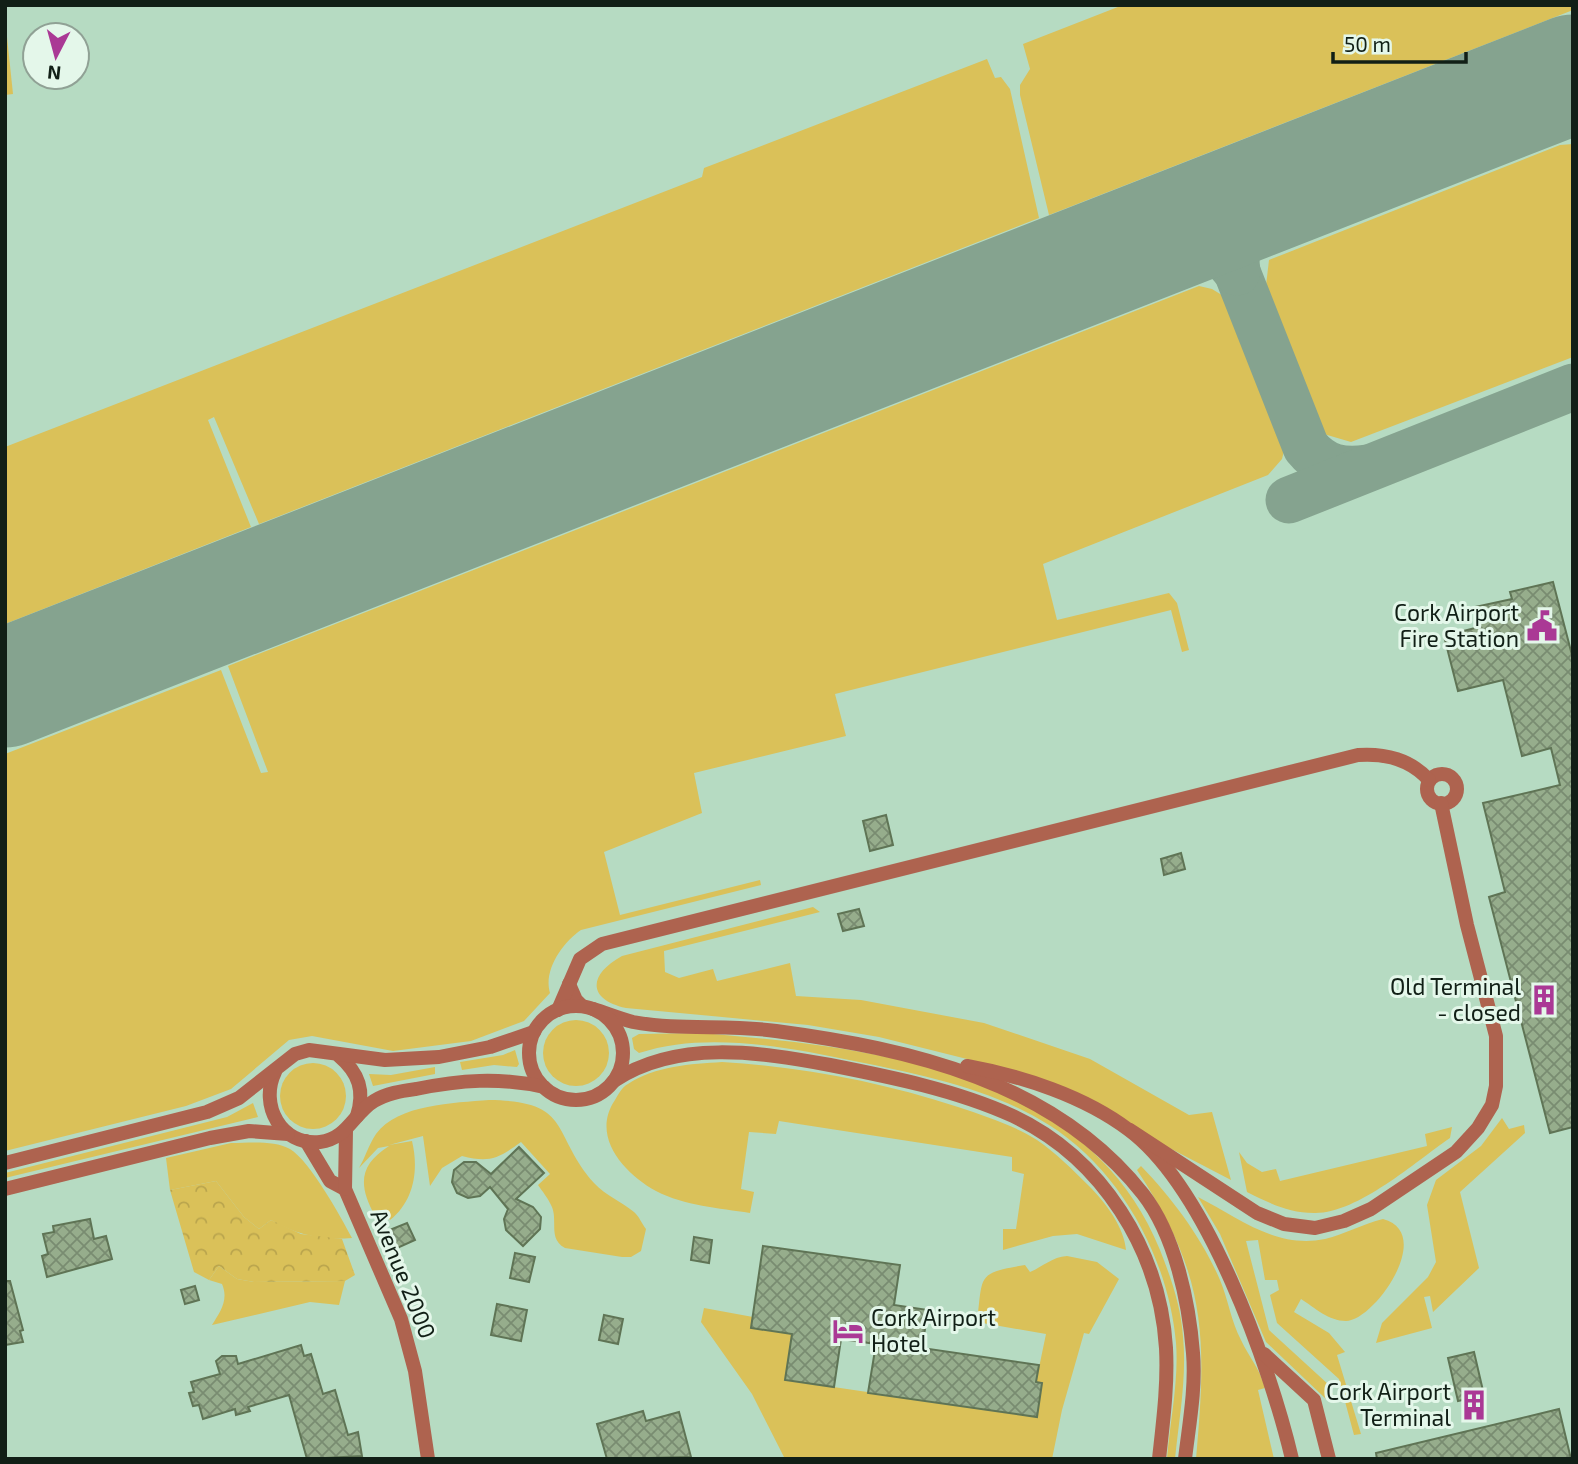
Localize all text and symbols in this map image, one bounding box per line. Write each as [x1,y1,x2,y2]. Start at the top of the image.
north arrow [21,21,91,91]
scale bar [1333,21,1466,65]
text: 50 m [1344,31,1391,56]
text: N [46,61,62,86]
place label: Cork Airport Fire Station [1394,598,1519,652]
public building icon: Cork Airport Fire Station [1525,609,1559,643]
place label: Old Terminal - closed [1390,972,1521,1026]
building icon: Old Terminal - closed [1527,983,1561,1017]
street label: Avenue 2000 [365,1205,443,1342]
place label: Cork Airport Hotel [871,1303,996,1357]
hotel icon: Cork Airport Hotel [831,1314,865,1348]
place label: Cork Airport Terminal [1326,1377,1451,1431]
building icon: Cork Airport Terminal [1457,1388,1491,1422]

